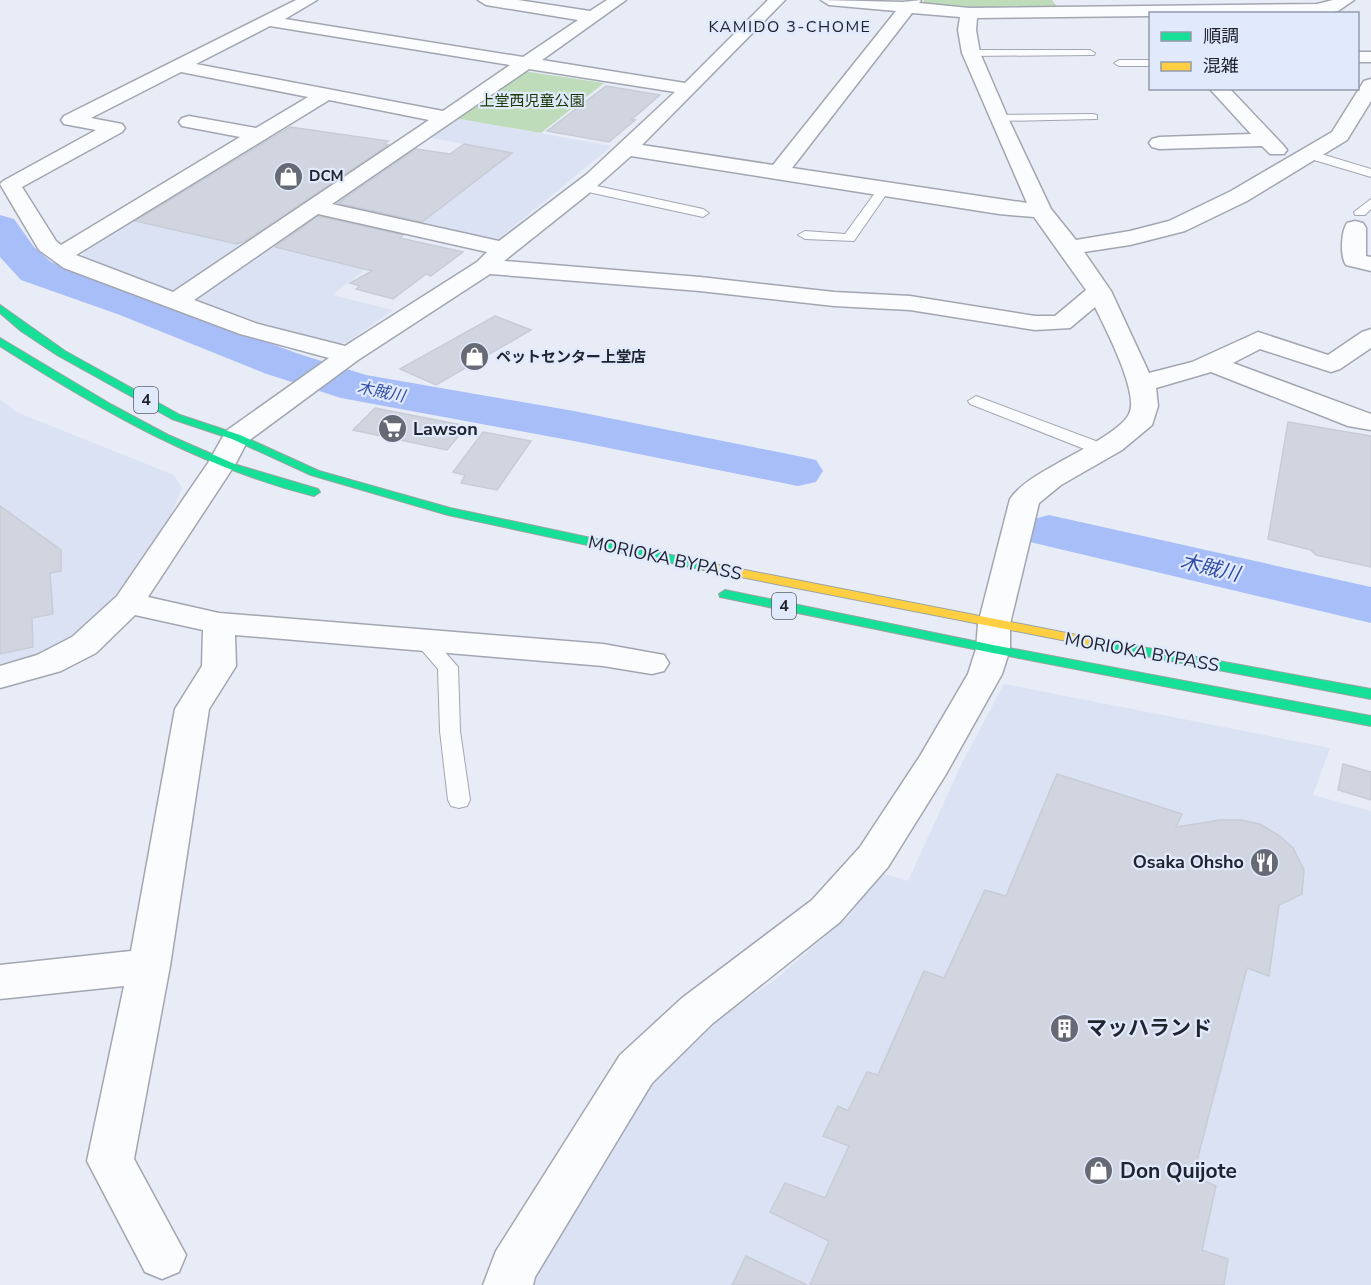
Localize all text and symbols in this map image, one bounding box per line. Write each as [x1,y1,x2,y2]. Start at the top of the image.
legend [1149,12,1359,90]
district label: KAMIDO 3-CHOME [709,16,871,38]
text: 順調 [1203,24,1239,48]
text: 混雑 [1203,54,1239,78]
park label: 上堂西児童公園 [479,91,585,111]
shop icon: DCM [272,160,304,192]
place label: DCM [309,166,344,186]
shop icon: ペットセンター上堂店 [459,341,491,373]
place label: ペットセンター上堂店 [496,347,646,367]
water label: 木賊川 [355,377,409,408]
road number: 4 [134,387,158,413]
supermarket icon: Lawson [376,413,408,445]
place label: Lawson [413,417,478,441]
street label: MORIOKA BYPASS [586,530,744,586]
water label: 木賊川 [1178,548,1244,588]
road number: 4 [772,593,796,619]
street label: MORIOKA BYPASS [1063,627,1221,677]
restaurant icon: Osaka Ohsho [1249,846,1281,878]
place label: Osaka Ohsho [1133,850,1244,874]
building icon: マッハランド [1049,1012,1081,1044]
place label: マッハランド [1086,1014,1212,1042]
shop icon: Don Quijote [1083,1155,1115,1187]
place label: Don Quijote [1120,1157,1237,1185]

